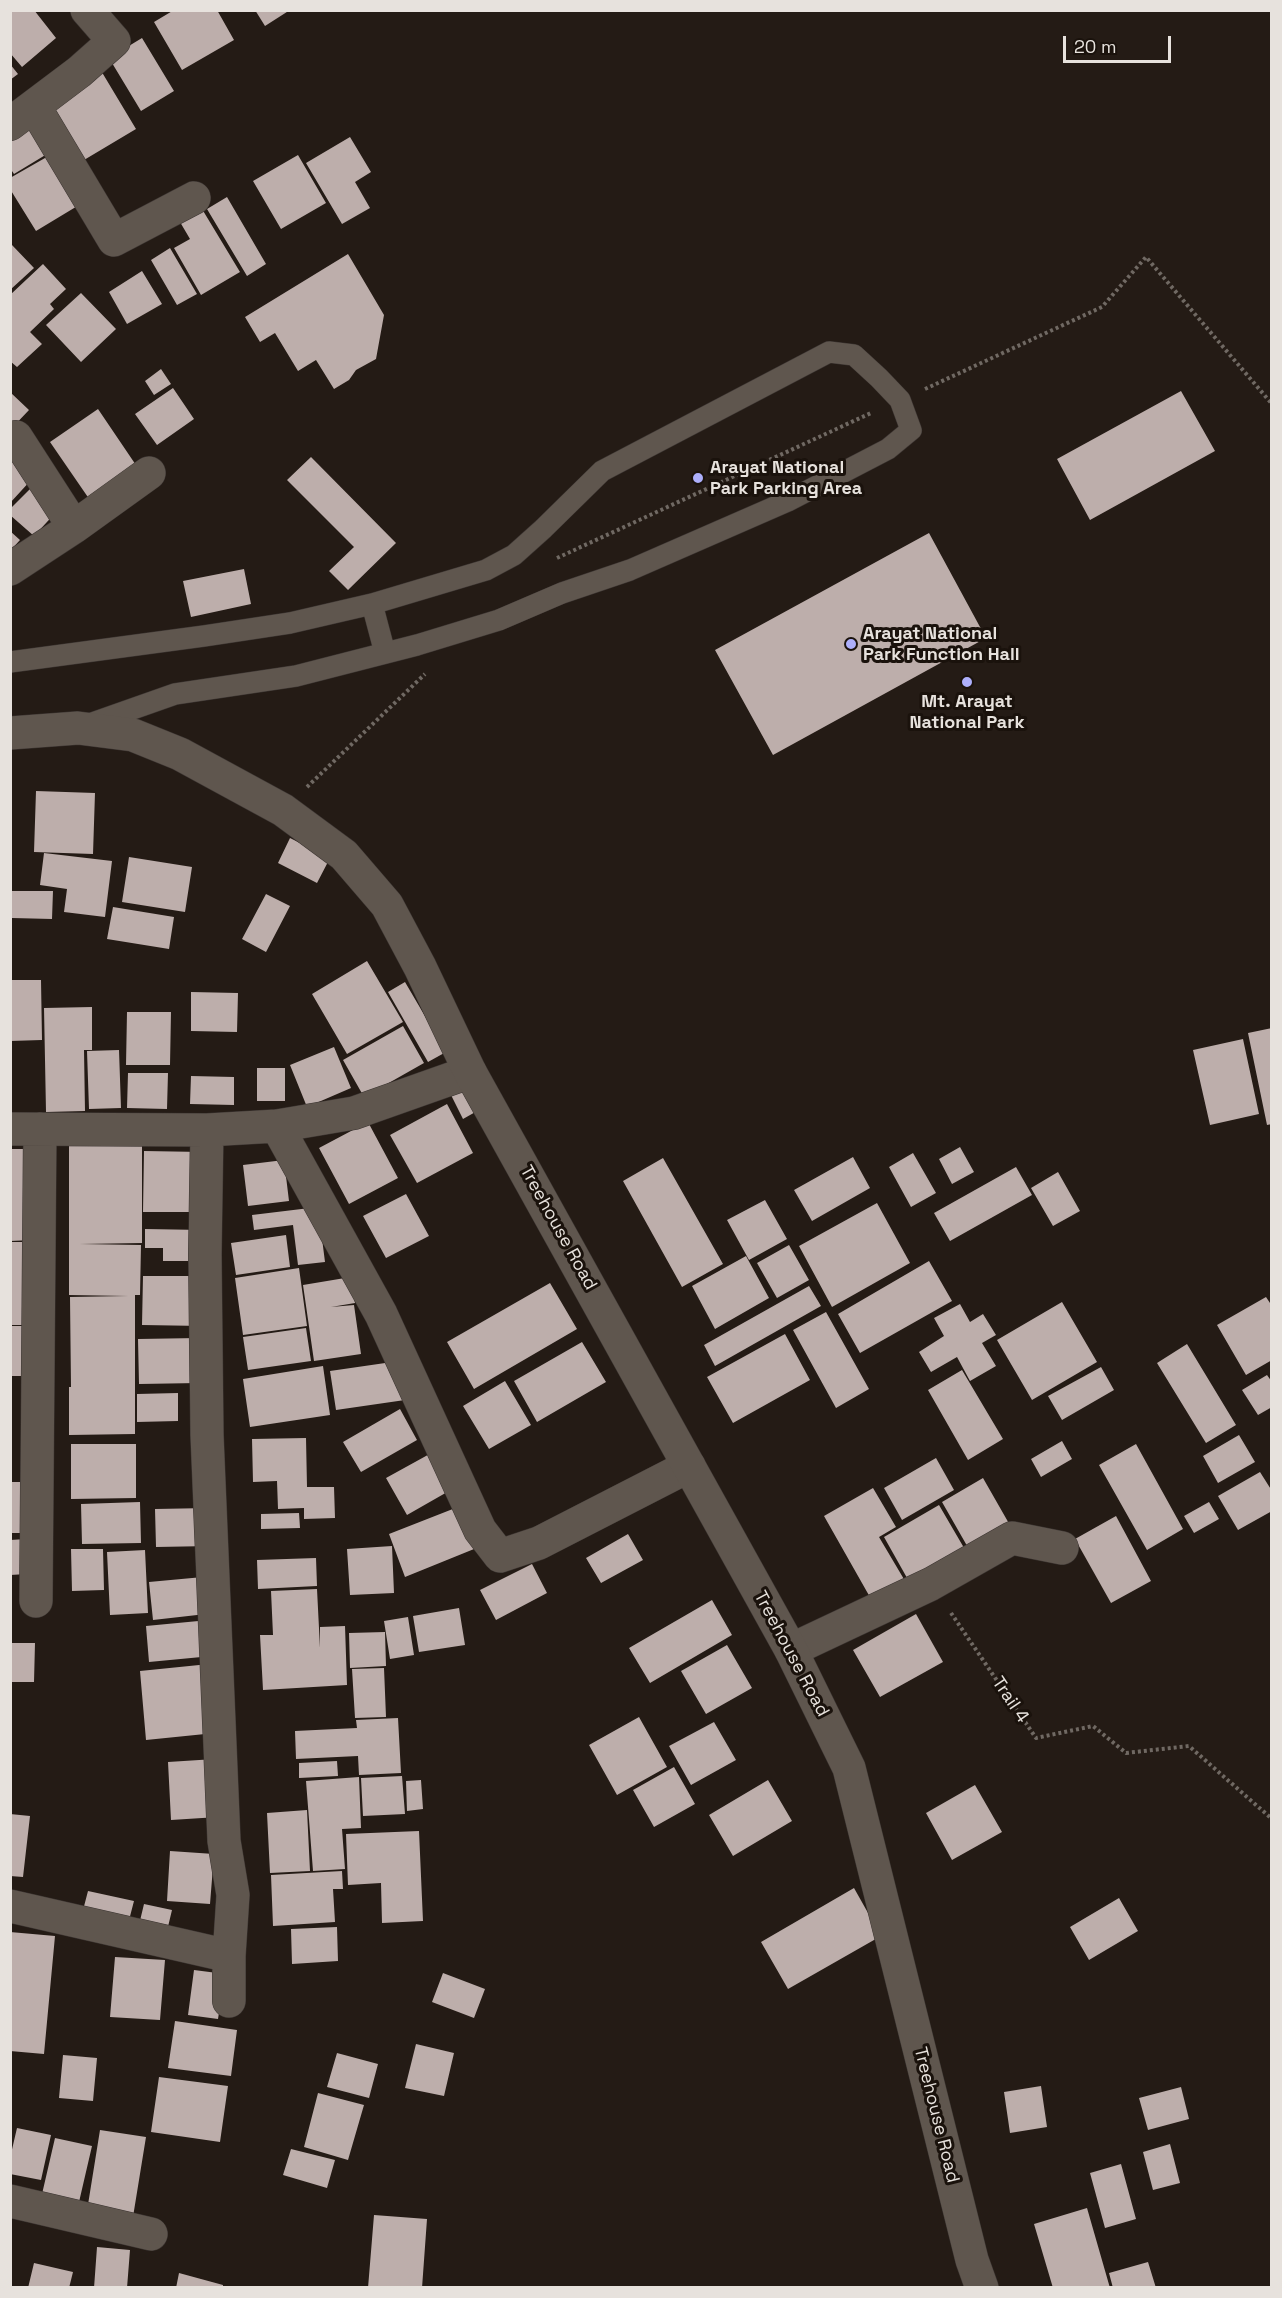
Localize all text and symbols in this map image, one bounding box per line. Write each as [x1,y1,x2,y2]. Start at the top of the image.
scale bar [1066,24,1174,62]
text: 20 m [1074,35,1117,58]
place label: Arayat National Park Parking Area [710,457,862,500]
marker: Arayat National Park Parking Area [691,471,705,485]
place label: Arayat National Park Function Hall [863,623,1019,666]
marker: Arayat National Park Function Hall [844,637,858,651]
marker: Mt. Arayat National Park [960,675,974,689]
place label: Mt. Arayat National Park [909,691,1025,734]
street label: Treehouse Road [515,1162,601,1294]
street label: Treehouse Road [749,1588,833,1720]
street label: Trail 4 [987,1673,1033,1727]
street label: Treehouse Road [909,2045,963,2185]

